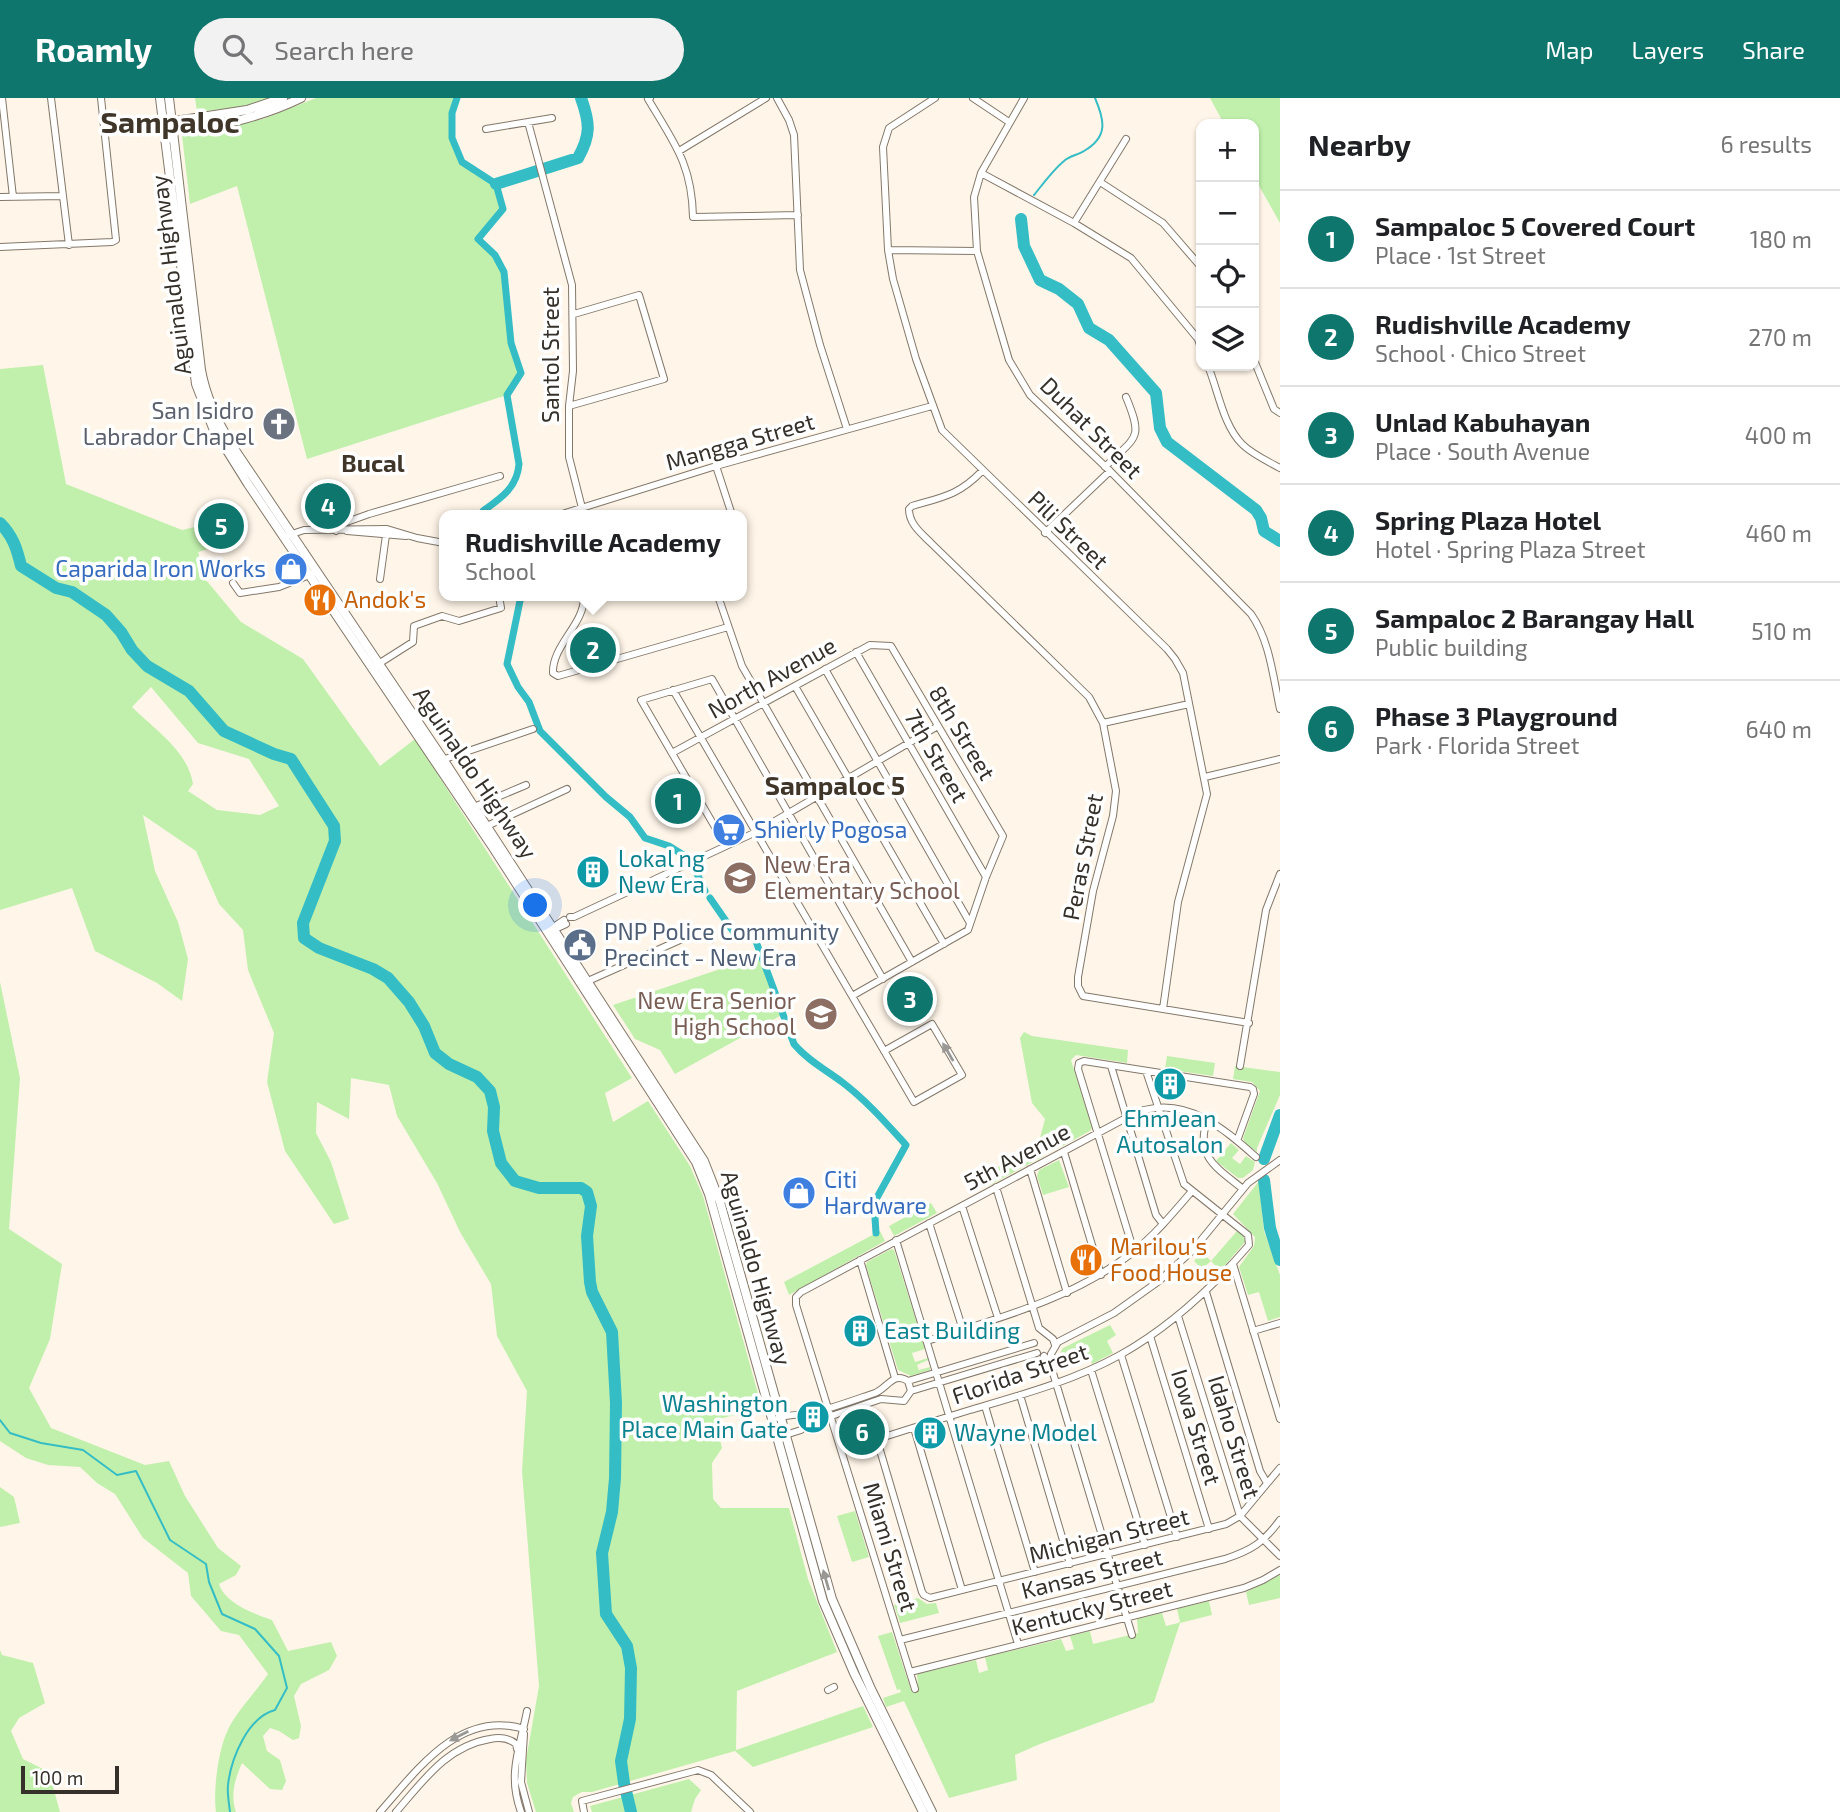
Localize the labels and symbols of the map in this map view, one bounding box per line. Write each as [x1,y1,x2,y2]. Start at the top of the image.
district label: Sampaloc [100,103,240,139]
street label: Aguinaldo Highway [144,174,196,377]
street label: Santol Street [536,287,564,423]
street label: Duhat Street [1035,371,1149,484]
place label: San Isidro Labrador Chapel [83,396,254,450]
church icon: San Isidro Labrador Chapel [260,405,298,443]
street label: Mangga Street [662,406,818,476]
district label: Bucal [341,448,405,477]
pin: 4 [305,480,351,532]
street label: Pili Street [1023,484,1115,575]
pin: 5 [198,500,244,552]
shop icon: Caparida Iron Works [272,550,310,588]
place label: Caparida Iron Works [55,554,266,582]
restaurant icon: Andok's [301,581,339,619]
place label: Andok's [344,585,426,613]
pin: 2 [570,624,616,676]
street label: North Avenue [703,630,841,724]
street label: 8th Street [924,680,1002,785]
street label: Aguinaldo Highway [408,681,544,864]
street label: 7th Street [899,704,975,807]
district label: Sampaloc 5 [765,769,905,800]
pin: 1 [655,775,701,827]
street label: Peras Street [1056,791,1108,922]
supermarket icon: Shierly Pogosa [710,811,748,849]
place label: Shierly Pogosa [754,815,907,843]
place label: Lokal ng New Era [618,844,705,898]
place label: New Era Elementary School [764,850,960,904]
building icon: Lokal ng New Era [574,853,612,891]
school or university icon: New Era Elementary School [721,859,759,897]
your location [518,888,552,922]
place label: PNP Police Community Precinct - New Era [604,917,839,971]
public building icon: PNP Police Community Precinct - New Era [561,926,599,964]
pin: 3 [887,973,933,1025]
place label: New Era Senior High School [637,986,796,1040]
school or university icon: New Era Senior High School [802,995,840,1033]
one-way arrow [942,1042,955,1061]
building icon: EhmJean Autosalon [1151,1065,1189,1103]
place label: EhmJean Autosalon [1117,1104,1223,1158]
street label: 5th Avenue [959,1117,1074,1196]
place label: Citi Hardware [824,1165,927,1219]
street label: Aguinaldo Highway [716,1167,798,1368]
shop icon: Citi Hardware [780,1174,818,1212]
place label: Marilou's Food House [1110,1232,1232,1286]
restaurant icon: Marilou's Food House [1067,1241,1105,1279]
building icon: East Building [841,1312,879,1350]
place label: East Building [884,1316,1020,1344]
street label: Florida Street [948,1337,1092,1409]
street label: Iowa Street [1166,1365,1228,1488]
street label: Idaho Street [1203,1372,1267,1502]
place label: Washington Place Main Gate [621,1389,788,1443]
building icon: Washington Place Main Gate [794,1398,832,1436]
pin: 6 [839,1406,885,1458]
building icon: Wayne Model [911,1414,949,1452]
place label: Wayne Model [954,1418,1097,1446]
street label: Miami Street [858,1479,924,1615]
street label: Michigan Street [1026,1502,1192,1568]
street label: Kansas Street [1018,1542,1166,1604]
one-way arrow [821,1569,831,1590]
street label: Kentucky Street [1009,1573,1175,1641]
one-way arrow [448,1730,468,1742]
scale bar [21,1763,119,1795]

